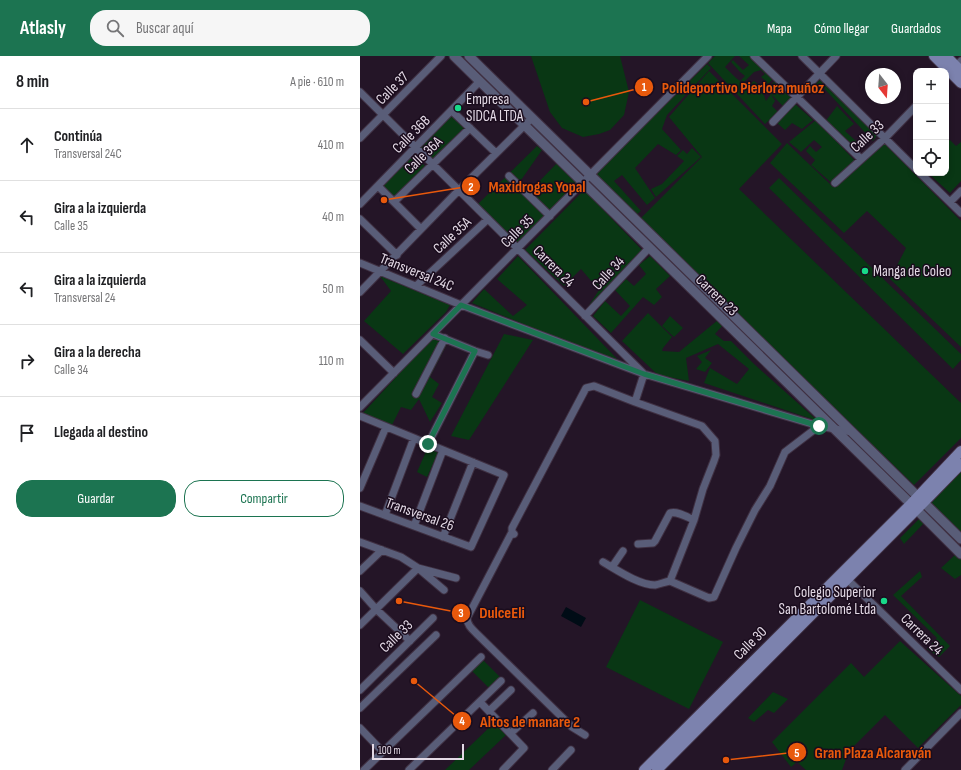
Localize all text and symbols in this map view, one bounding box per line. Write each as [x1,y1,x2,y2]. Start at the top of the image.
search box [90,10,370,46]
text: Atlasly [20,17,66,40]
icon: search [104,17,126,39]
text: Buscar aquí [136,19,194,38]
text: Mapa [767,20,792,37]
text: Cómo llegar [814,20,869,37]
text: Guardados [891,20,941,37]
street label: Calle 37 [372,68,413,109]
north arrow [865,68,901,104]
map controls [913,68,949,176]
button: + [913,68,949,104]
text: 8 min [16,72,49,92]
callout: Polideportivo Pierlora muñoz [634,73,832,101]
text: A pie · 610 m [290,74,344,90]
text: Polideportivo Pierlora muñoz [662,79,824,98]
text: 1 [642,80,647,95]
place label: Empresa SIDCA LTDA [466,90,524,126]
marker: Empresa SIDCA LTDA [453,103,463,113]
button: − [913,104,949,140]
street label: Calle 36B [388,111,435,157]
street label: Calle 33 [846,116,888,157]
text: Continúa [54,127,102,146]
street label: Calle 36A [400,132,447,178]
icon: ahead [16,134,38,156]
text: 410 m [318,137,344,153]
button: locate [913,140,949,176]
text: Transversal 24C [54,146,122,162]
callout: Maxidrogas Yopal [461,172,594,200]
text: Maxidrogas Yopal [488,178,586,197]
text: 2 [468,180,474,195]
text: Gira a la izquierda [54,199,146,218]
icon: left [16,206,38,228]
text: 40 m [322,209,344,225]
street label: Calle 35 [497,211,538,252]
street label: Calle 35A [429,213,476,258]
text: Calle 35 [54,218,88,234]
street label: Carrera 24 [529,241,579,291]
street label: Transversal 24C [377,249,457,296]
street label: Calle 34 [588,252,629,294]
place label: Manga de Coleo [873,262,951,281]
marker: Manga de Coleo [860,266,870,276]
street label: Carrera 23 [691,270,742,320]
text: Gira a la izquierda [54,271,146,290]
icon: left [16,278,38,300]
text: 50 m [323,281,344,297]
text: Transversal 24 [54,290,116,306]
text: Gira a la derecha [54,343,141,362]
icon: right [16,350,38,372]
text: 110 m [319,353,344,369]
text: Calle 34 [54,362,88,378]
route start [810,417,828,435]
icon: arrive [16,422,38,444]
text: Llegada al destino [54,423,148,442]
route end [419,435,437,453]
button: Guardar [16,480,176,517]
button: Compartir [184,480,344,517]
street label: Transversal 26 [383,493,457,536]
place label: Colegio Superior San Bartolomé Ltda [778,583,877,619]
marker: Colegio Superior San Bartolomé Ltda [879,596,889,606]
callout: DulceEli [451,599,533,627]
text: DulceEli [479,604,525,623]
text: 3 [458,606,464,621]
street label: Carrera 24 [896,610,947,659]
street label: Calle 33 [376,616,417,657]
street label: Calle 30 [730,623,771,664]
callout: Altos de manare 2 [452,707,588,735]
text: Altos de manare 2 [479,713,580,732]
text: 4 [459,714,465,729]
callout: Gran Plaza Alcaraván [787,738,940,766]
scale bar [372,742,464,761]
text: 100 m [378,744,400,757]
text: Gran Plaza Alcaraván [815,744,931,763]
text: 5 [794,746,800,761]

